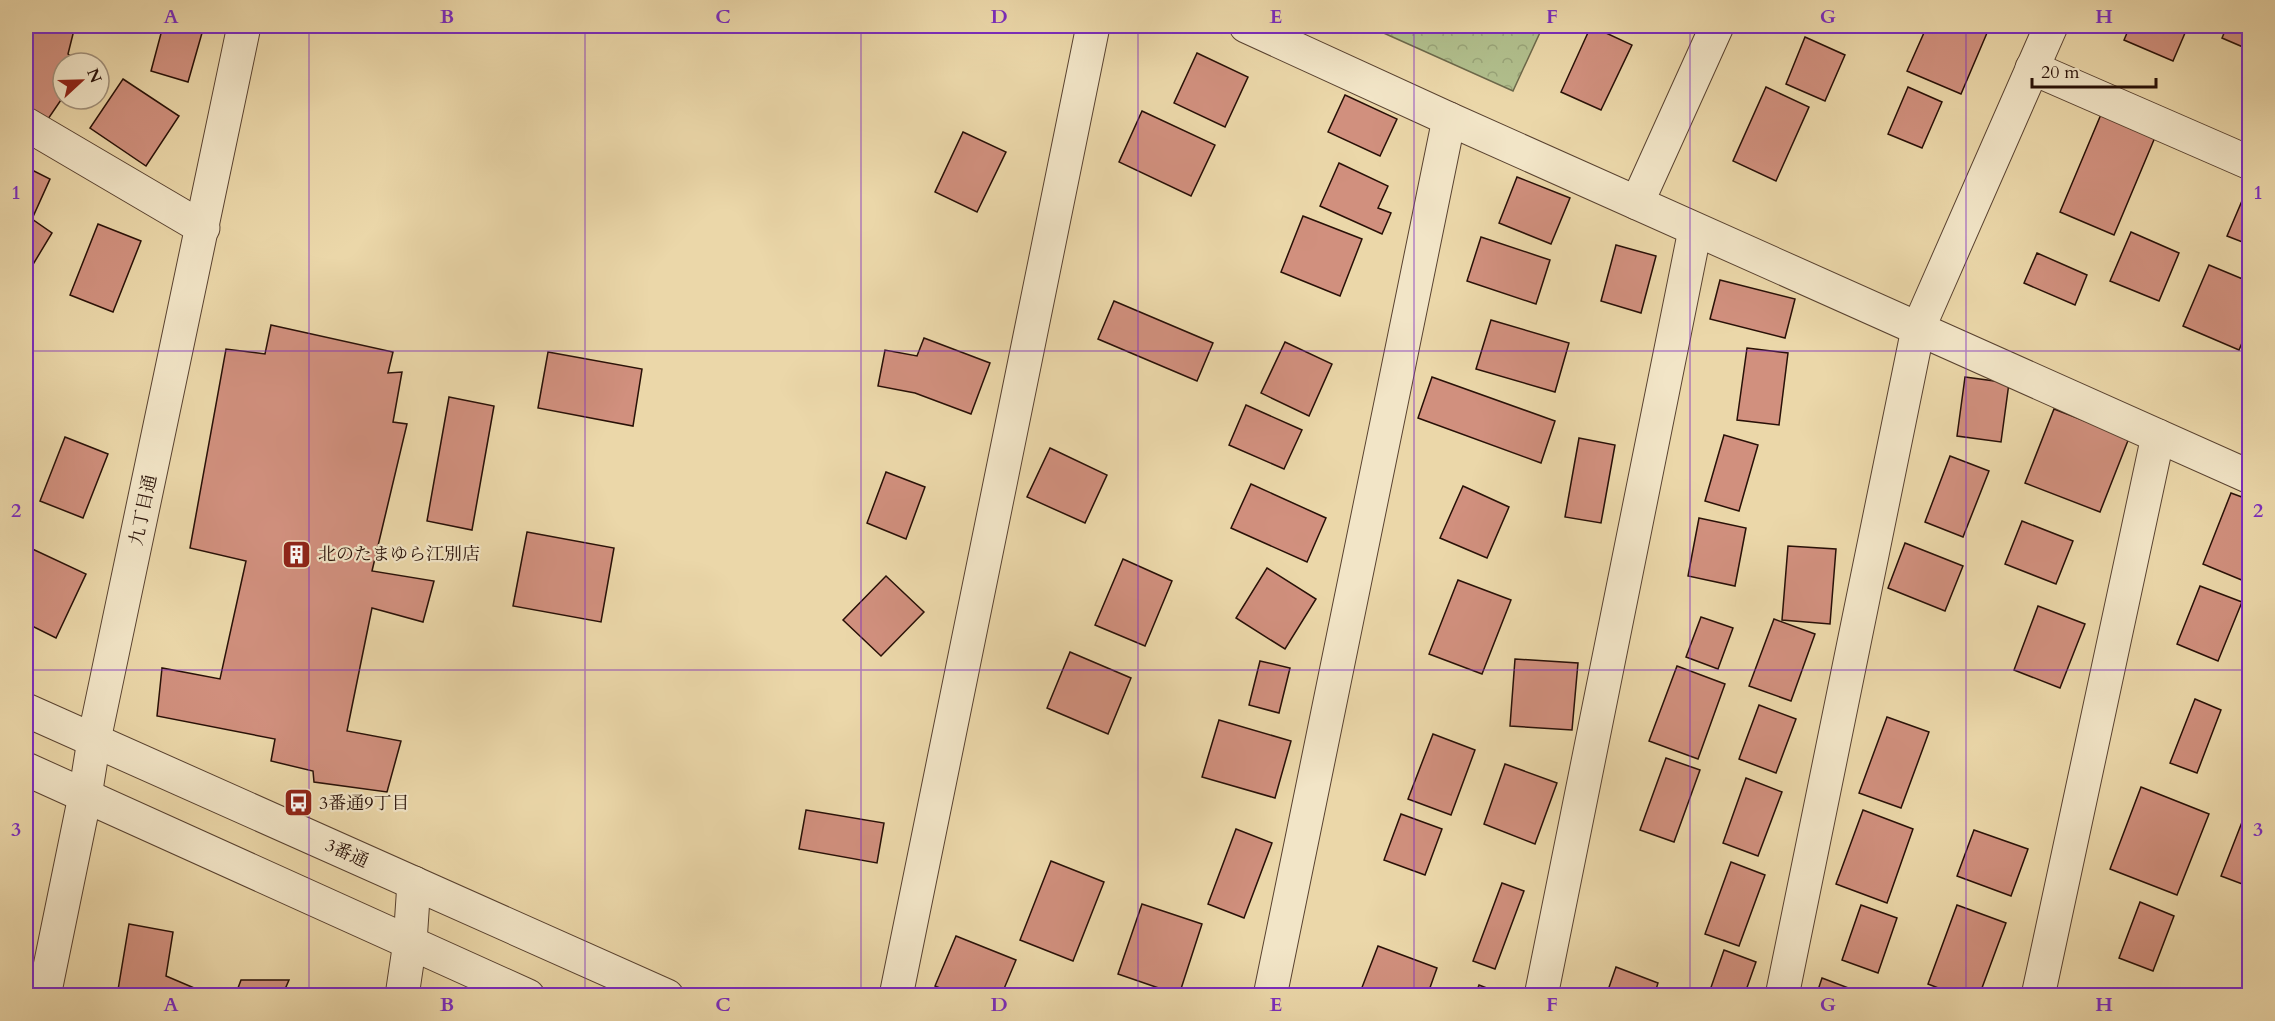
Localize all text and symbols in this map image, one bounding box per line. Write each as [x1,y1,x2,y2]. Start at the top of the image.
text: A [163,3,179,30]
text: B [440,3,454,30]
text: C [715,3,731,30]
text: D [990,3,1008,30]
text: E [1270,3,1282,30]
text: F [1546,3,1558,30]
text: G [1820,3,1836,30]
text: H [2095,3,2113,30]
north arrow [51,51,111,111]
scale bar [2032,51,2156,89]
text: 20 m [2041,60,2080,85]
text: N [81,65,107,86]
text: 1 [11,179,21,206]
text: 1 [2253,179,2263,206]
street label: 九丁目通 [124,472,163,548]
text: 2 [11,497,21,524]
text: 2 [2253,497,2263,524]
building icon: 北のたまゆら江別店 [281,538,313,570]
place label: 北のたまゆら江別店 [318,542,480,567]
bus stop icon: 3番通9丁目 [282,787,314,819]
place label: 3番通9丁目 [319,791,409,816]
text: 3 [11,816,21,843]
text: 3 [2253,816,2263,843]
street label: 3番通 [321,833,373,874]
text: A [163,991,179,1018]
text: B [440,991,454,1018]
text: C [715,991,731,1018]
text: D [990,991,1008,1018]
text: E [1270,991,1282,1018]
text: F [1546,991,1558,1018]
text: G [1820,991,1836,1018]
text: H [2095,991,2113,1018]

